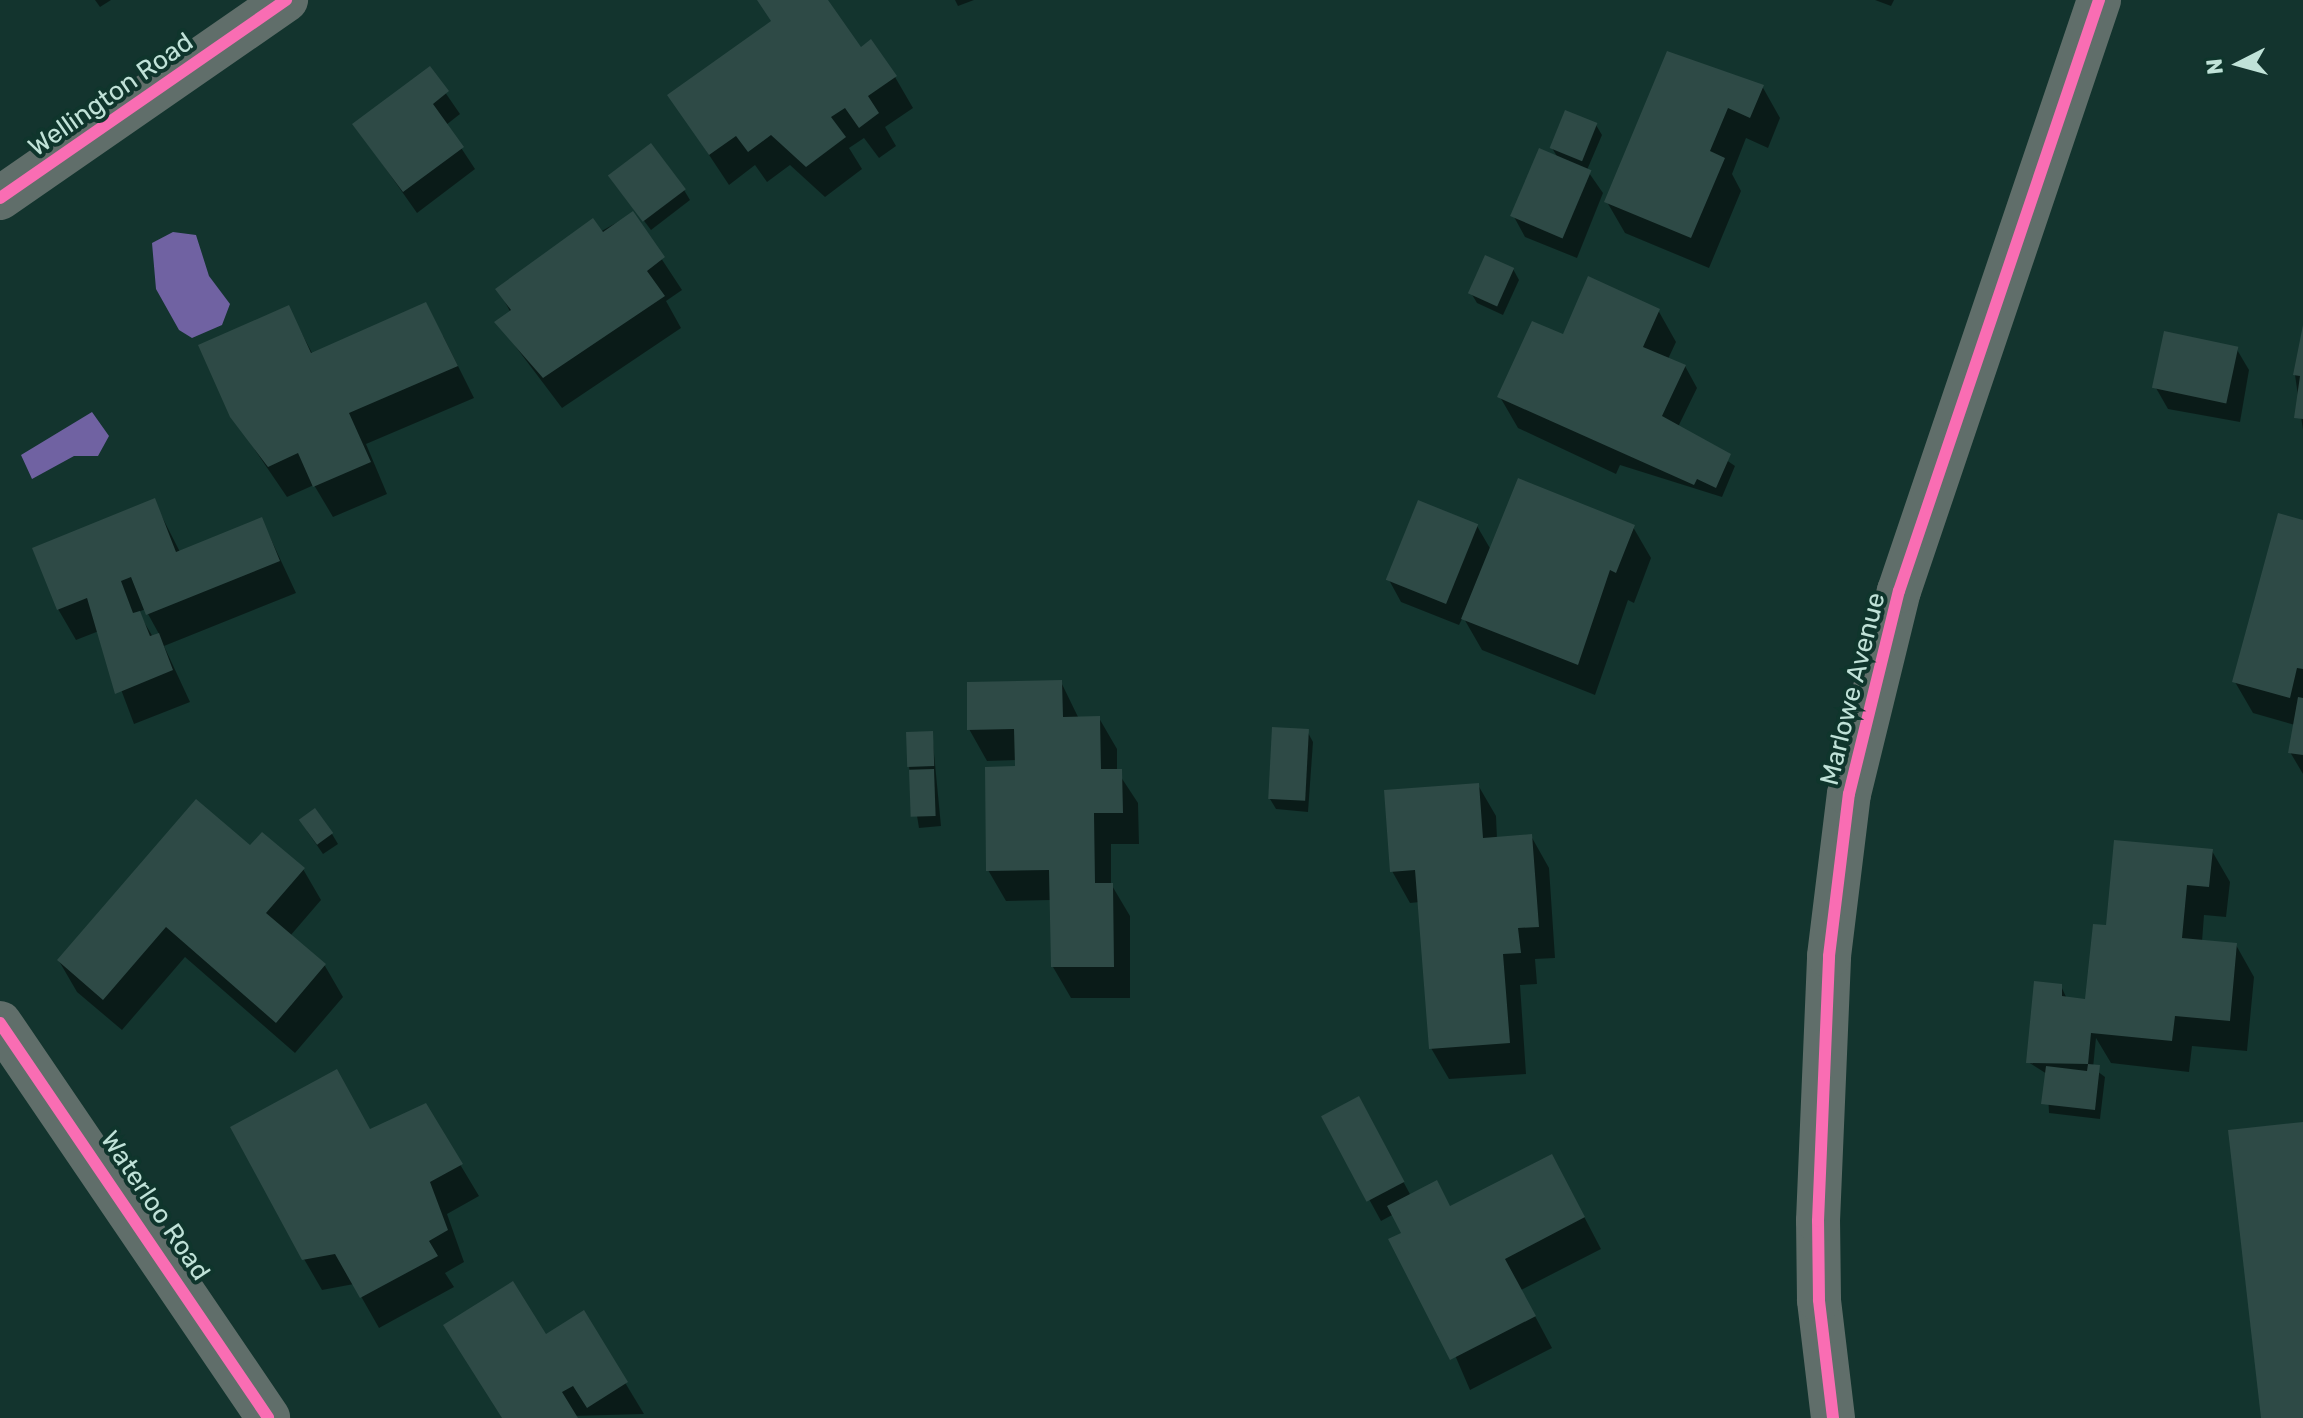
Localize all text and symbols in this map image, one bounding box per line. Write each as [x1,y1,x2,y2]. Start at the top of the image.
north arrow [2199,24,2279,104]
street label: Wellington Road [23,27,199,163]
text: N [2200,57,2229,76]
street label: Marlowe Avenue [1814,589,1892,789]
street label: Waterloo Road [94,1125,216,1287]

